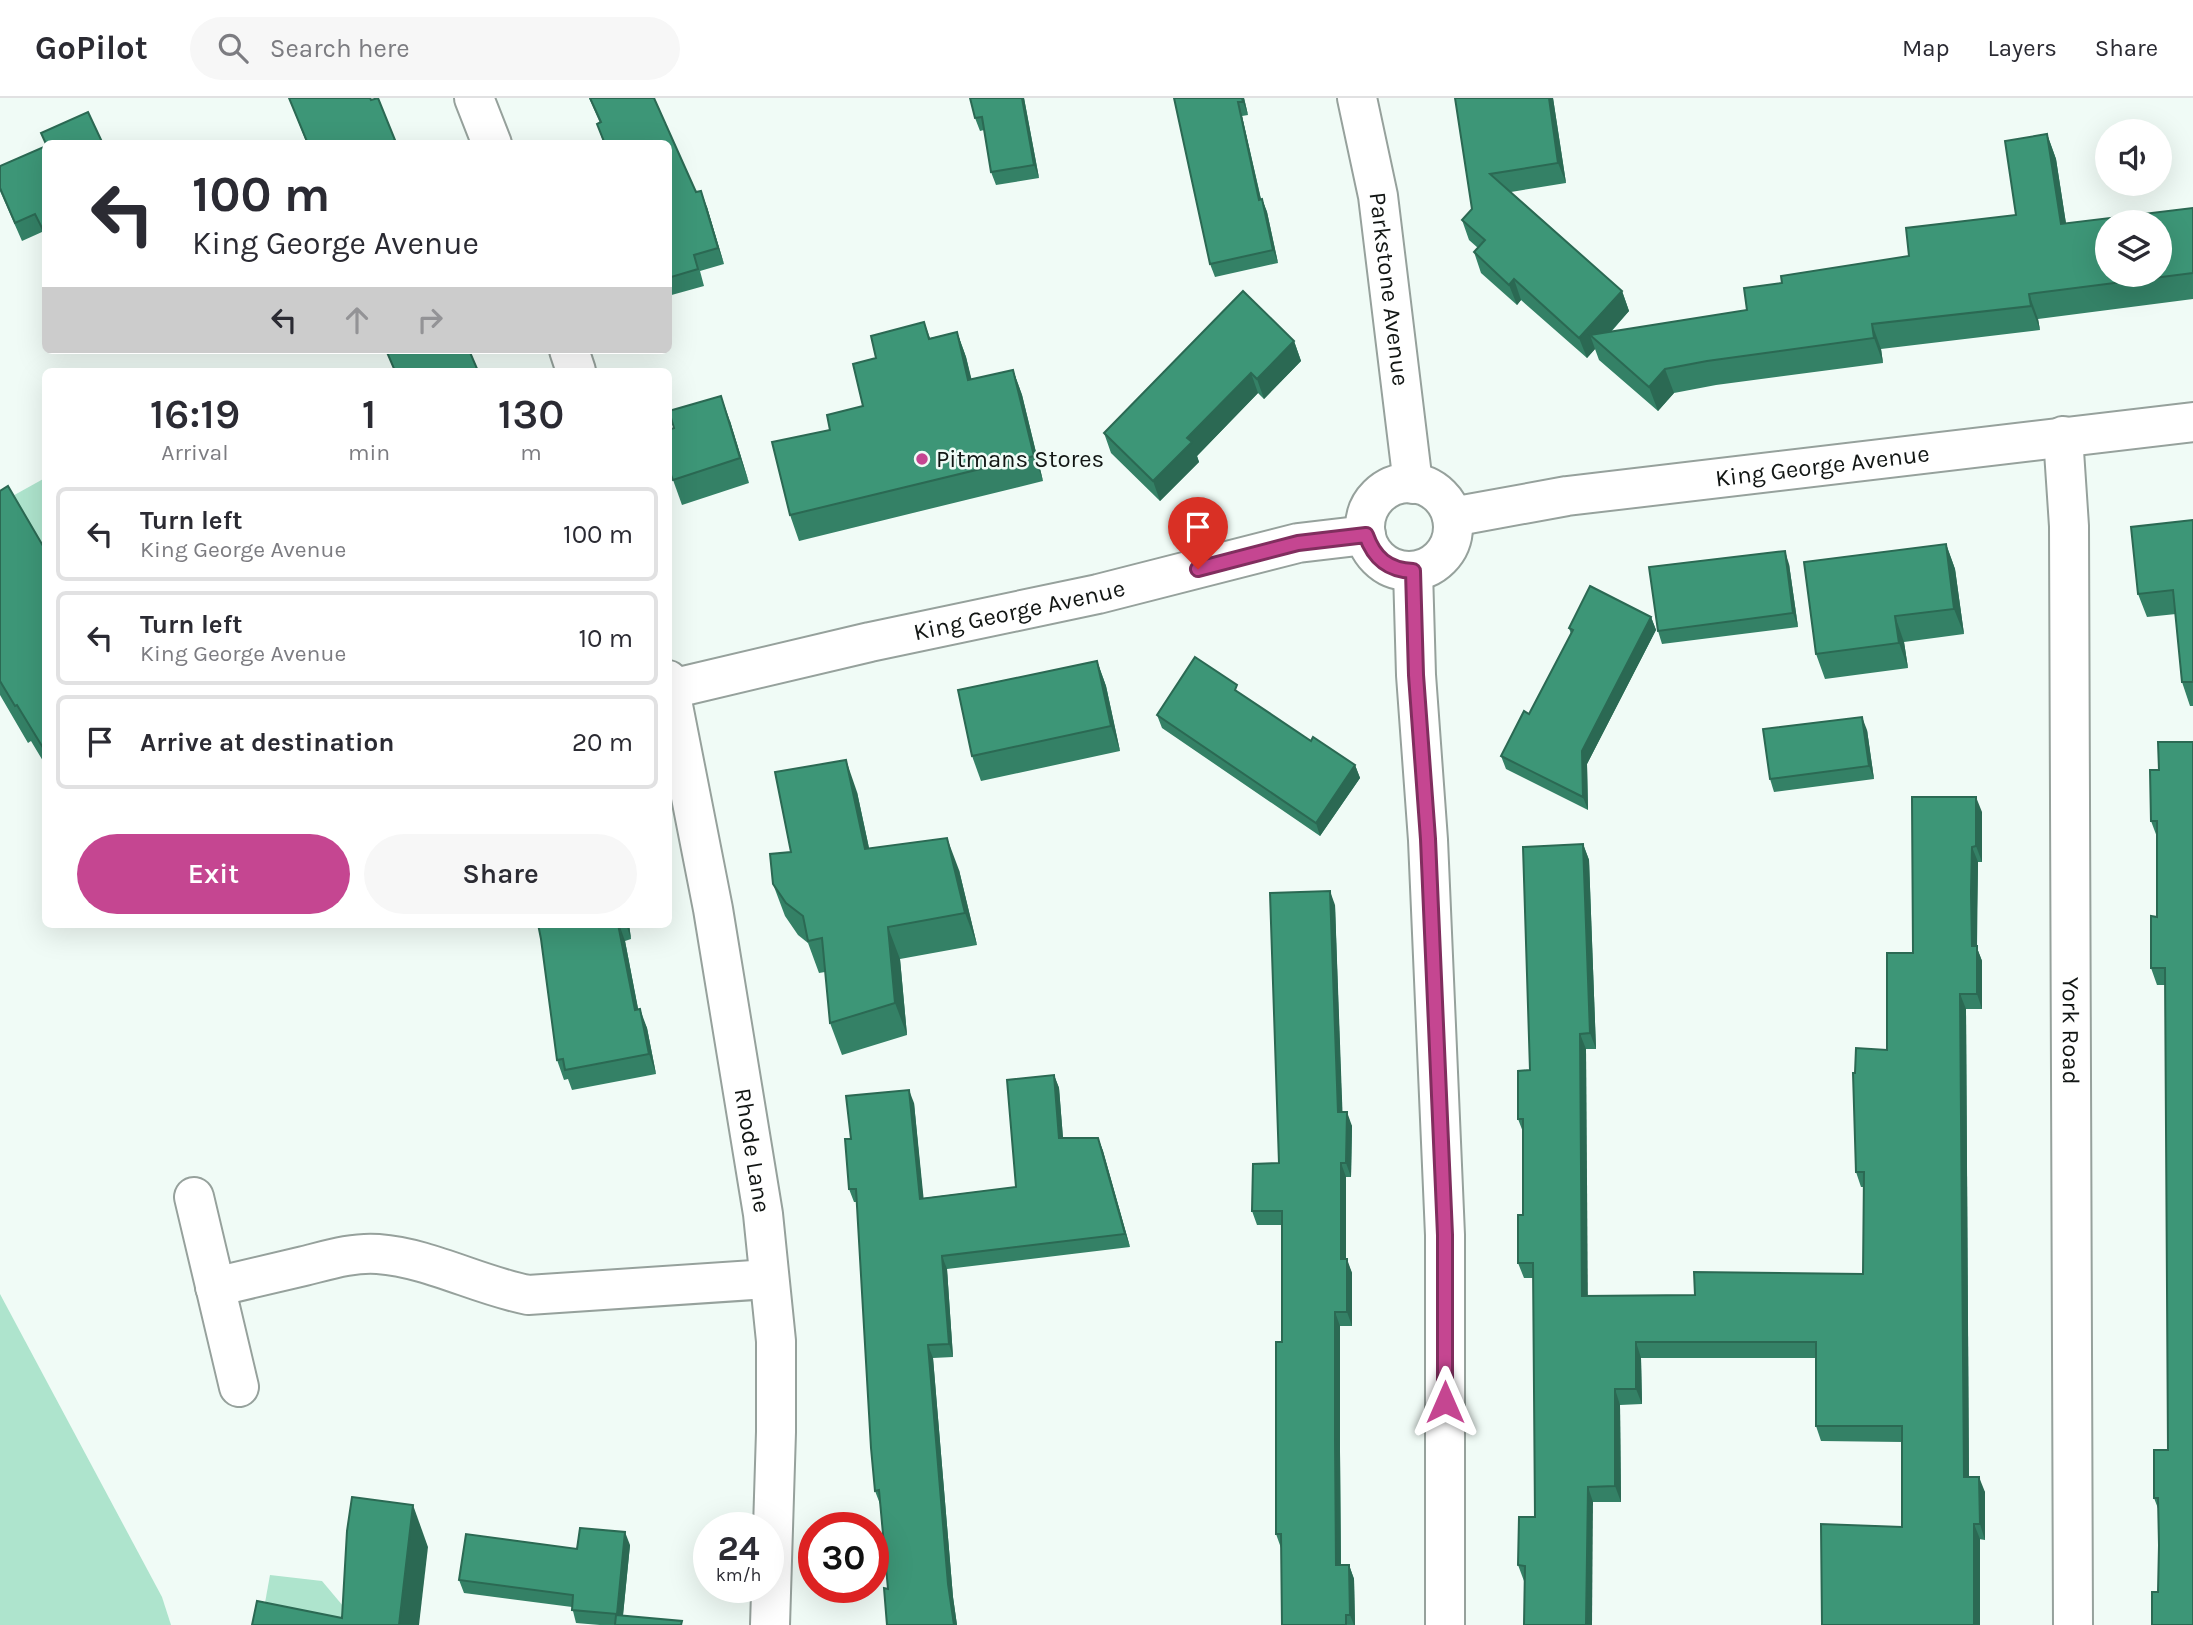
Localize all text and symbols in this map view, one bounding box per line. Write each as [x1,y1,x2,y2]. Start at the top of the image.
search box [190,17,680,80]
text: GoPilot [35,29,148,67]
icon: search [214,29,252,67]
text: Search here [270,33,410,64]
text: Map [1902,34,1950,62]
text: Layers [1988,34,2057,62]
text: Share [2095,34,2158,62]
map controls [2095,119,2172,287]
button: sound [2095,119,2172,196]
text: 100 m [192,166,330,223]
icon: left [77,168,168,259]
street label: Parkstone Avenue [1364,191,1415,388]
button: layers [2095,210,2172,287]
text: King George Avenue [192,225,479,262]
icon: left [265,301,303,339]
icon: ahead [338,301,376,339]
icon: right [411,301,449,339]
text: 16:19 [150,389,240,439]
text: 1 [362,389,376,439]
text: 130 [498,389,564,439]
text: Arrival [161,439,229,466]
text: min [348,439,390,466]
text: m [520,439,542,466]
street label: King George Avenue [1714,439,1931,492]
place label: Pitmans Stores [936,445,1104,473]
marker: Pitmans Stores [914,451,930,467]
pin [1168,497,1228,569]
text: Turn left [140,505,242,536]
icon: arrive [1179,508,1217,546]
icon: left [81,515,119,553]
text: 100 m [563,519,633,550]
text: King George Avenue [140,536,346,563]
street label: King George Avenue [911,574,1128,646]
text: Turn left [140,609,242,640]
icon: left [81,619,119,657]
text: 10 m [578,623,633,654]
text: King George Avenue [140,640,346,667]
icon: arrive [81,723,119,761]
text: Arrive at destination [140,727,394,758]
text: 20 m [572,727,633,758]
button: Exit [77,834,350,914]
button: Share [364,834,637,914]
street label: York Road [2057,977,2085,1085]
street label: Rhode Lane [729,1086,777,1215]
position arrow [1408,1365,1482,1439]
speed limit sign: 30 [798,1512,889,1603]
text: 24 [718,1528,760,1569]
text: km/h [716,1564,761,1586]

